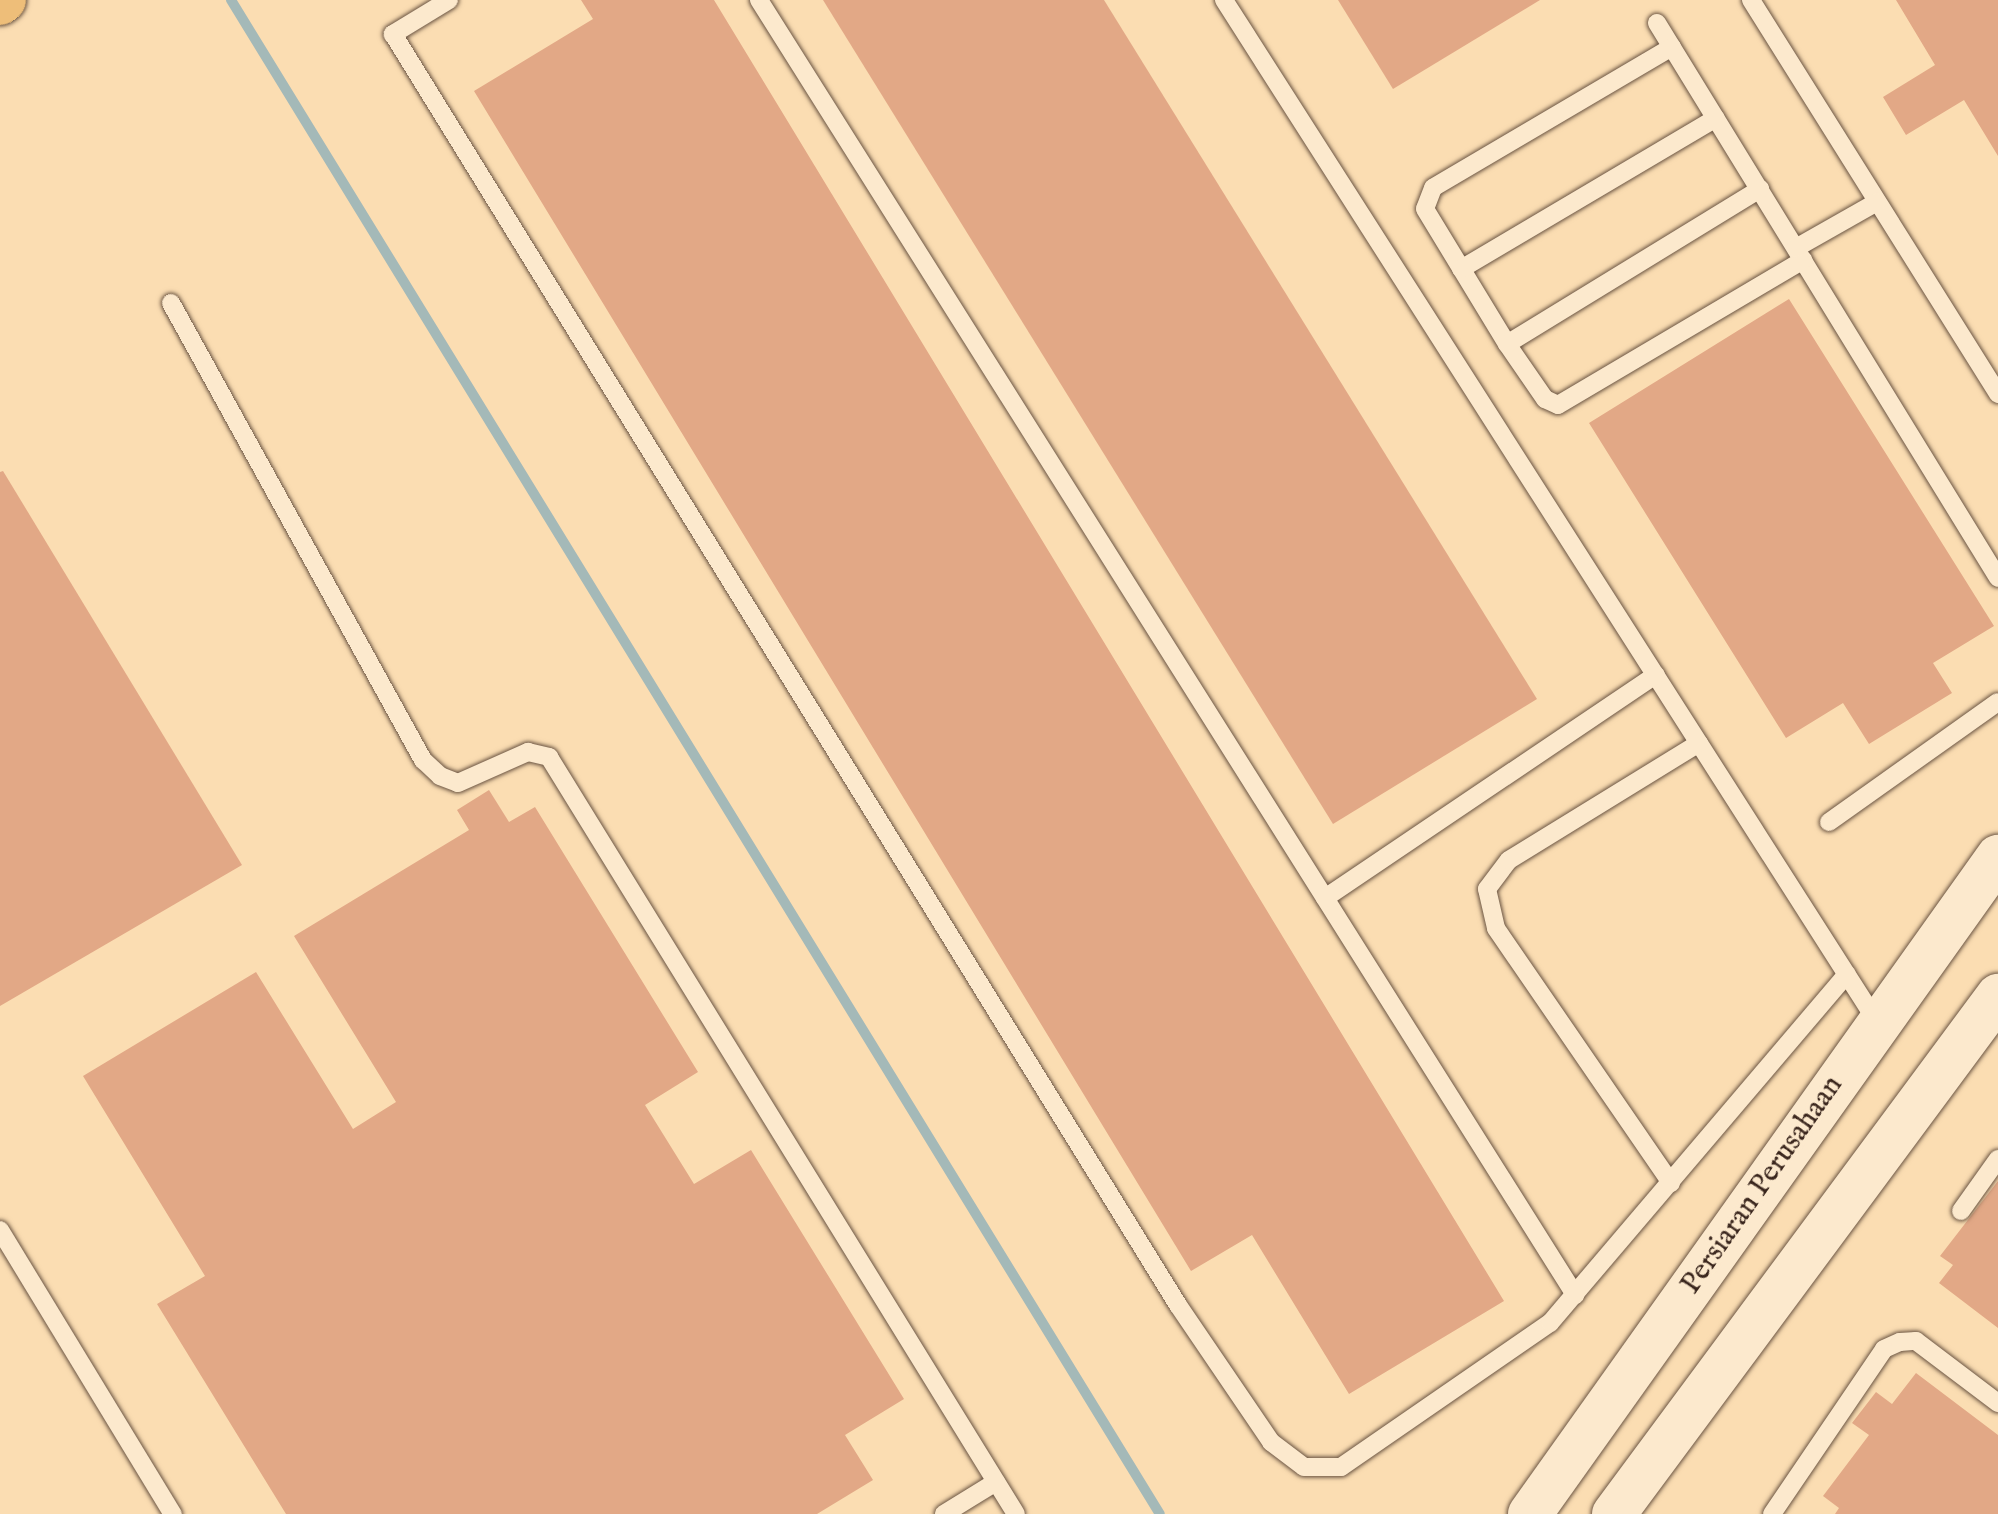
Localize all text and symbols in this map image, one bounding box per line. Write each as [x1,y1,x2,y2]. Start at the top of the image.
street label: Persiaran Perusahaan [1673,1069,1851,1301]

